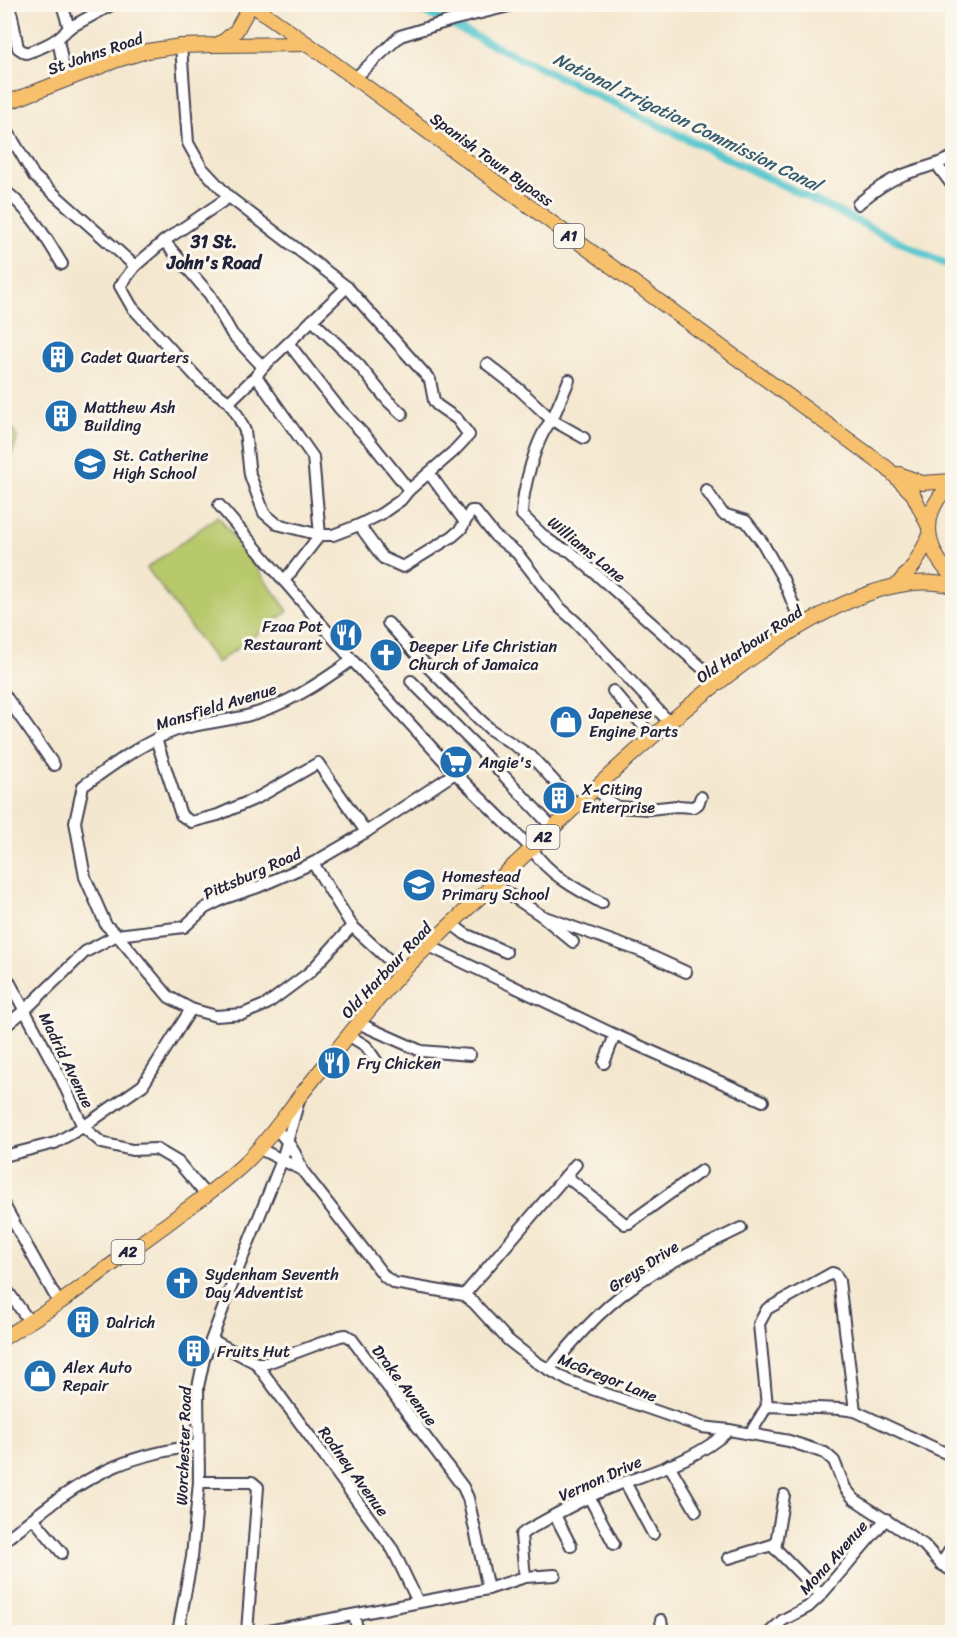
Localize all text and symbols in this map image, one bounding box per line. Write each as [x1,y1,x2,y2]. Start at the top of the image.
street label: St Johns Road [43,23,148,83]
water label: National Irrigation Commission Canal [548,43,830,203]
street label: Spanish Town Bypass [424,104,560,215]
road number: A1 [554,224,584,248]
district label: 31 St. John's Road [166,226,263,279]
building icon: Cadet Quarters [40,339,76,375]
place label: Cadet Quarters [81,343,189,372]
place label: Matthew Ash Building [84,393,176,440]
building icon: Matthew Ash Building [43,398,79,434]
place label: St. Catherine High School [113,441,208,488]
school or university icon: St. Catherine High School [72,446,108,482]
street label: Williams Lane [541,508,632,590]
street label: Old Harbour Road [690,597,810,691]
place label: Fzaa Pot Restaurant [244,612,323,659]
restaurant icon: Fzaa Pot Restaurant [328,617,364,653]
place label: Deeper Life Christian Church of Jamaica [409,632,557,679]
church icon: Deeper Life Christian Church of Jamaica [368,637,404,673]
street label: Mansfield Avenue [152,674,280,739]
place label: Japenese Engine Parts [588,699,678,746]
shop icon: Japenese Engine Parts [548,704,584,740]
supermarket icon: Angie's [438,744,474,780]
place label: Angie's [478,748,532,777]
place label: X-Citing Enterprise [581,775,655,822]
building icon: X-Citing Enterprise [541,780,577,816]
road number: A2 [526,825,560,849]
street label: Pittsburg Road [198,838,307,908]
place label: Homestead Primary School [442,862,550,909]
school or university icon: Homestead Primary School [401,867,437,903]
street label: Old Harbour Road [333,914,440,1026]
street label: Madrid Avenue [31,1007,102,1113]
restaurant icon: Fry Chicken [316,1045,352,1081]
place label: Fry Chicken [357,1049,441,1078]
street label: Greys Drive [602,1232,685,1300]
road number: A2 [112,1240,144,1264]
place label: Sydenham Seventh Day Adventist [205,1260,339,1307]
church icon: Sydenham Seventh Day Adventist [164,1265,200,1301]
building icon: Dalrich [65,1304,101,1340]
place label: Dalrich [106,1308,156,1337]
building icon: Fruits Hut [176,1333,212,1369]
place label: Fruits Hut [217,1337,290,1366]
street label: Drake Avenue [364,1338,445,1432]
street label: McGregor Lane [554,1344,662,1411]
place label: Alex Auto Repair [62,1353,132,1400]
shop icon: Alex Auto Repair [22,1358,58,1394]
street label: Worchester Road [167,1385,200,1506]
street label: Rodney Avenue [311,1420,397,1523]
street label: Vernon Drive [554,1447,647,1510]
street label: Mona Avenue [791,1513,875,1602]

